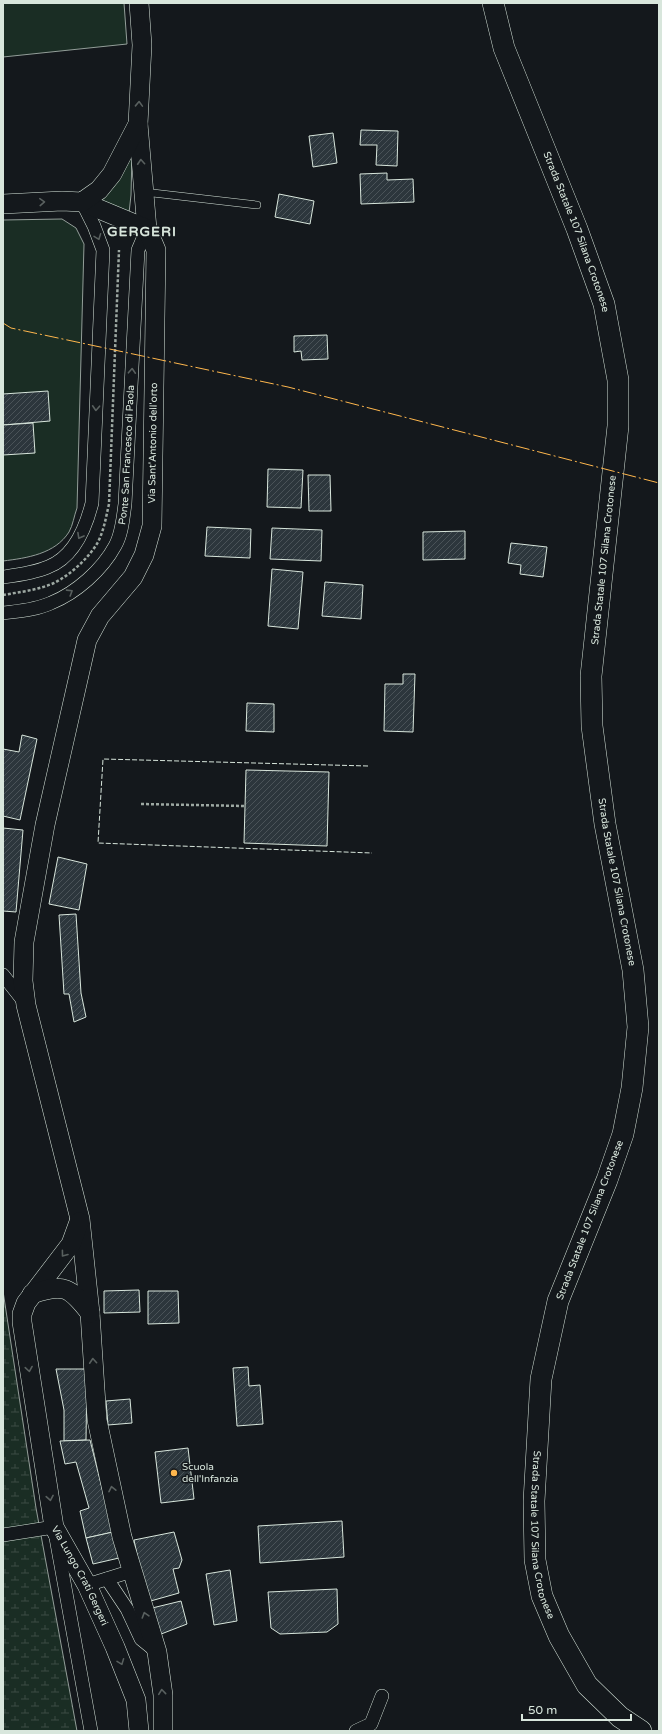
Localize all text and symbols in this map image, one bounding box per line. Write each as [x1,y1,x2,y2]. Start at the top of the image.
one-way arrow [135,101,143,107]
street label: Strada Statale 107 Silana Crotonese [540,150,611,313]
one-way arrow [137,159,146,165]
one-way arrow [39,197,45,206]
district label: GERGERI [107,223,177,240]
one-way arrow [94,234,102,241]
one-way arrow [127,368,136,374]
street label: Via Sant'Antonio dell'orto [146,383,160,503]
street label: Ponte San Francesco di Paola [116,385,137,526]
one-way arrow [92,405,101,411]
street label: Strada Statale 107 Silana Crotonese [589,474,619,645]
one-way arrow [78,531,85,539]
one-way arrow [66,590,73,597]
street label: Strada Statale 107 Silana Crotonese [596,797,638,967]
street label: Strada Statale 107 Silana Crotonese [554,1138,626,1302]
one-way arrow [61,1249,68,1256]
one-way arrow [89,1358,98,1364]
one-way arrow [25,1366,33,1372]
street label: Strada Statale 107 Silana Crotonese [528,1450,557,1621]
place label: Scuola dell'Infanzia [182,1461,238,1485]
marker: Scuola dell'Infanzia [169,1468,179,1478]
one-way arrow [108,1486,116,1493]
one-way arrow [45,1495,53,1501]
street label: Via Lungo Crati Gergeri [49,1524,111,1628]
one-way arrow [141,1612,150,1619]
one-way arrow [116,1658,124,1665]
one-way arrow [158,1689,167,1695]
scale bar [522,1696,631,1722]
text: 50 m [528,1703,557,1717]

